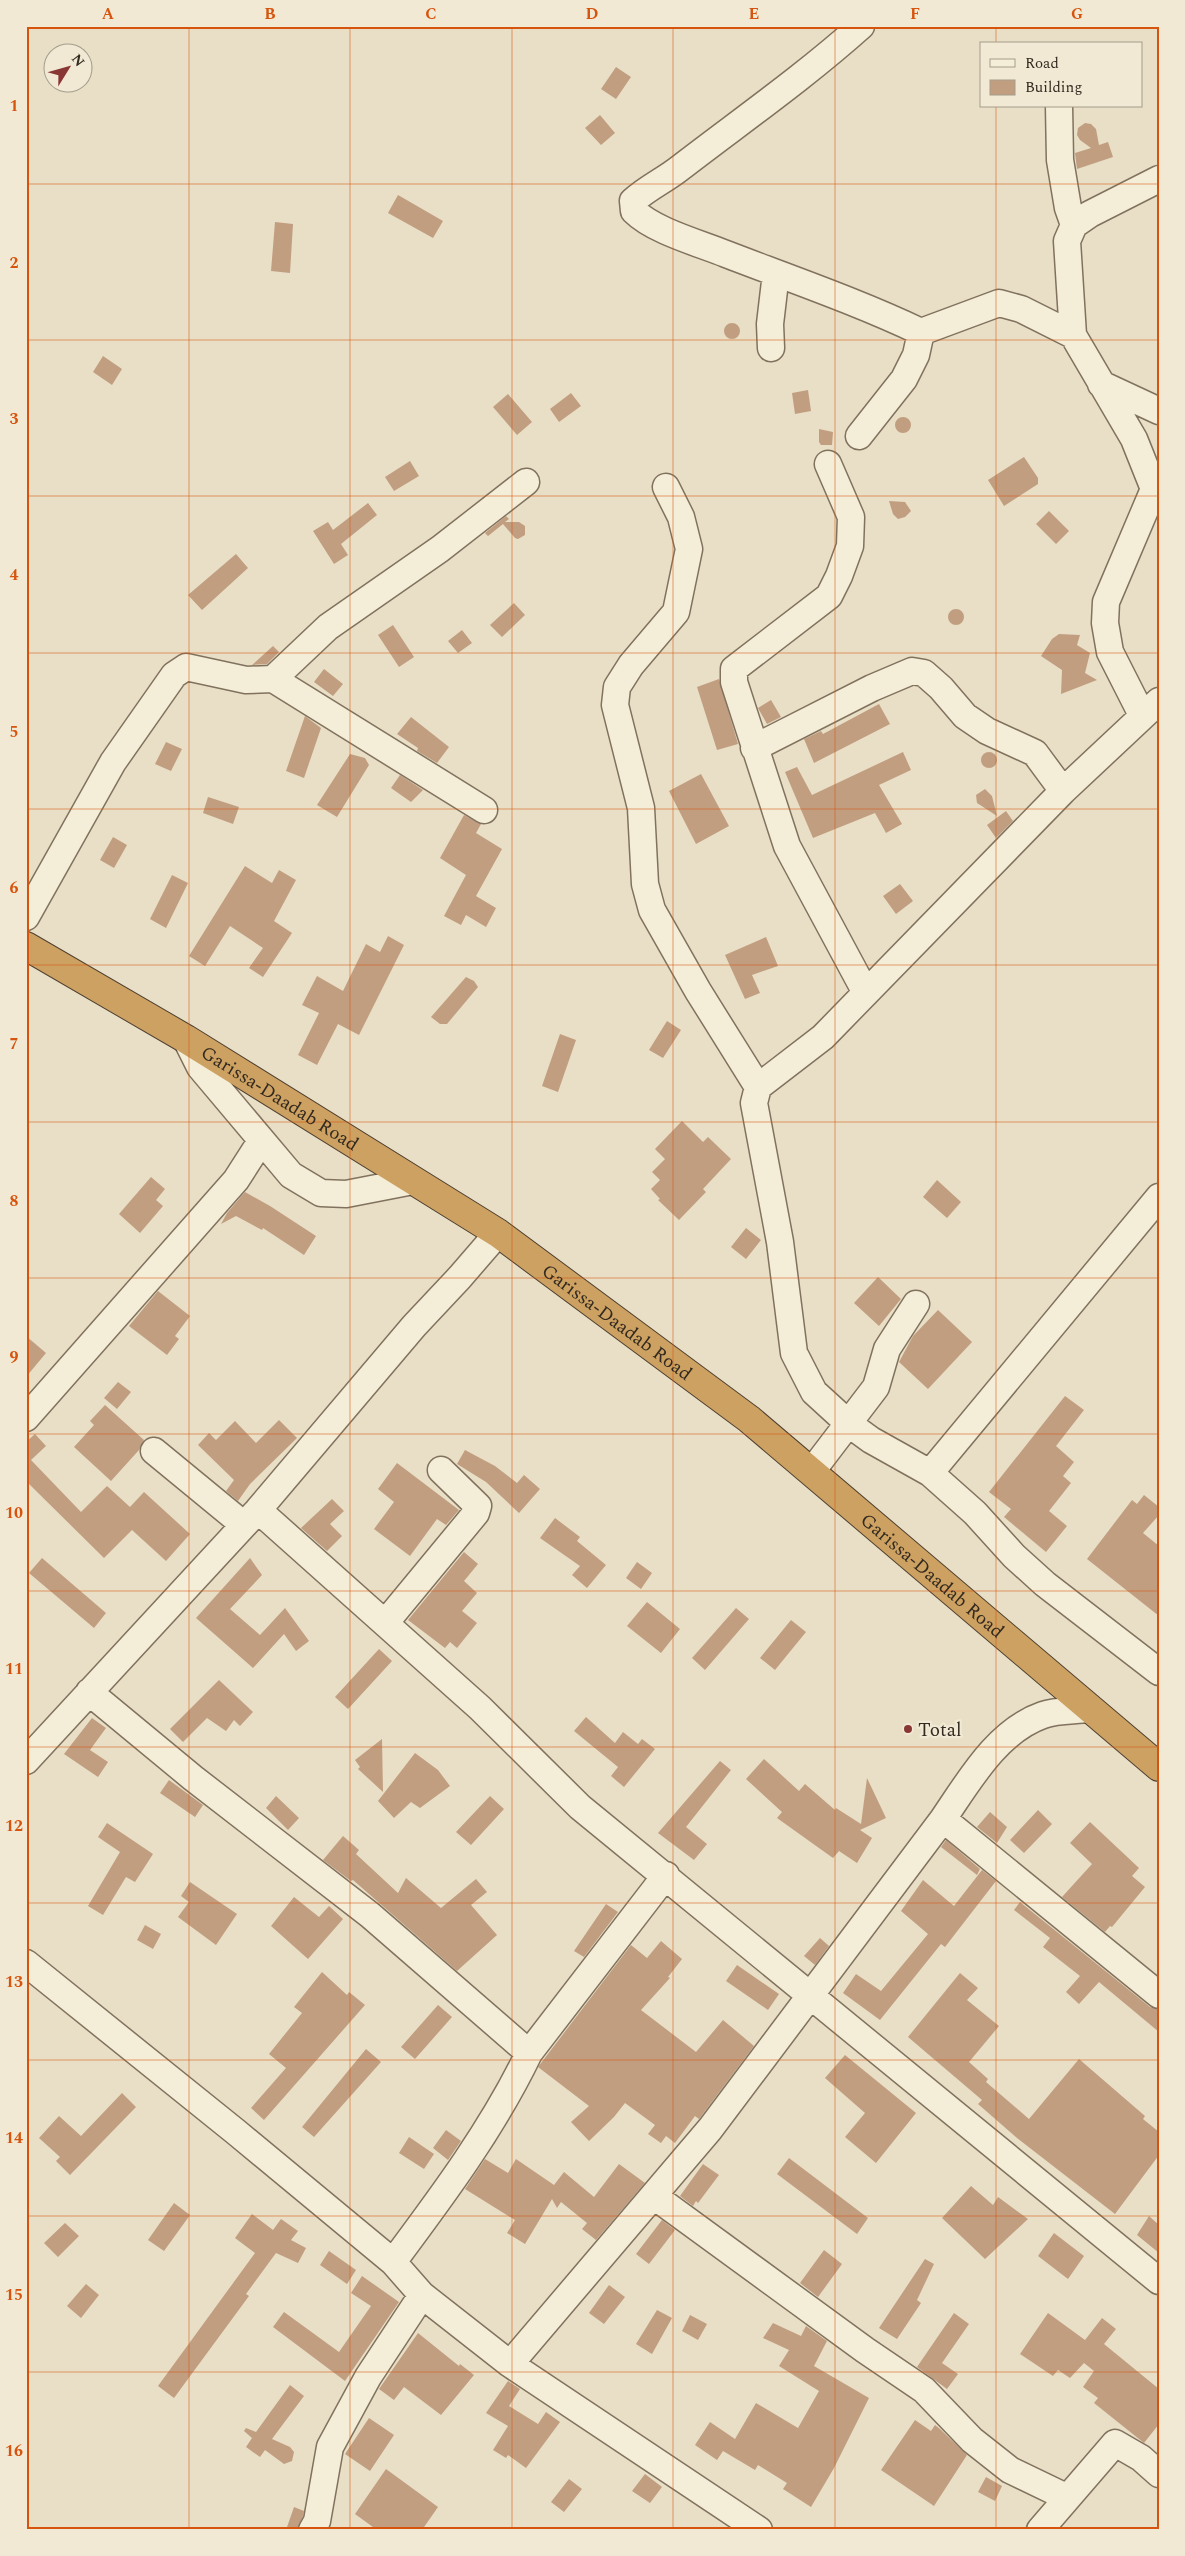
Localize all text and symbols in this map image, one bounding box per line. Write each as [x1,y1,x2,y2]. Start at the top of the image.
text: A [102,2,115,26]
text: B [264,2,276,26]
text: C [425,2,437,26]
text: D [586,2,599,26]
text: E [749,2,759,26]
text: F [910,2,920,26]
text: G [1071,2,1083,26]
north arrow [42,42,92,92]
legend [980,42,1142,108]
text: N [66,50,90,71]
text: Road [1025,52,1059,75]
text: Building [1025,76,1082,99]
text: 1 [10,94,18,118]
text: 2 [10,251,19,275]
text: 3 [10,407,19,431]
text: 4 [10,563,19,587]
text: 5 [10,720,18,744]
text: 6 [10,876,19,900]
text: 7 [10,1032,19,1056]
street label: Garissa-Daadab Road [195,1039,364,1159]
text: 8 [10,1189,19,1213]
street label: Garissa-Daadab Road [535,1257,698,1388]
text: 9 [10,1345,19,1369]
text: 10 [5,1501,23,1525]
street label: Garissa-Daadab Road [853,1507,1010,1646]
text: 11 [5,1657,23,1681]
place label: Total [918,1716,962,1745]
marker: Total [902,1723,914,1735]
text: 12 [5,1814,23,1838]
text: 13 [5,1970,23,1994]
text: 14 [5,2126,23,2150]
text: 15 [5,2283,23,2307]
text: 16 [5,2439,23,2463]

